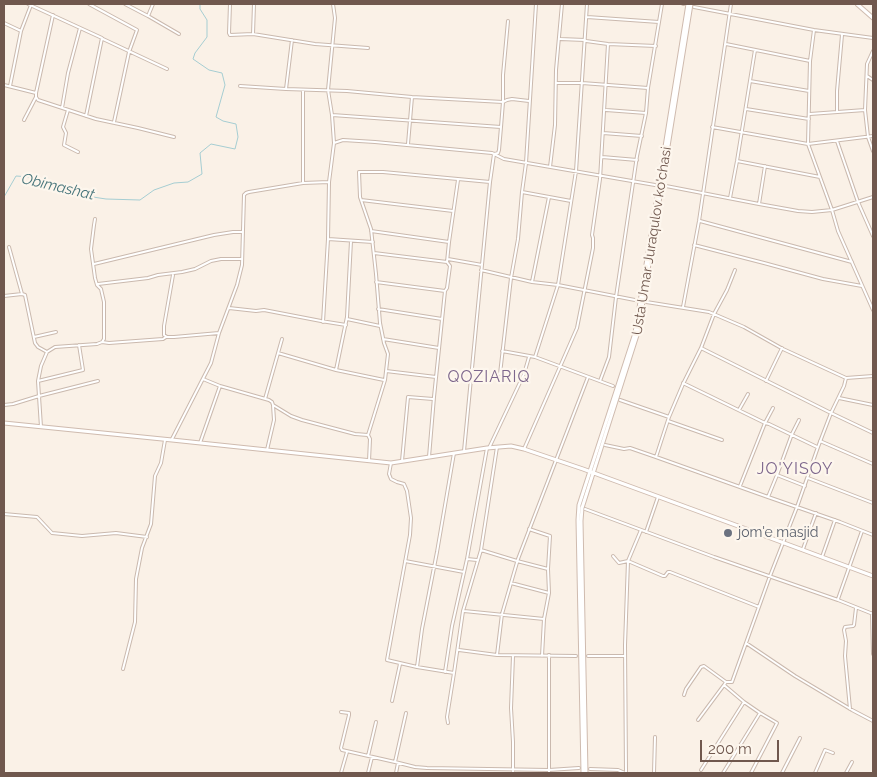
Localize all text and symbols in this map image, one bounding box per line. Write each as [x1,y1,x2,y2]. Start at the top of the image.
street label: Usta Umar Juraqulov ko'chasi [629,146,675,336]
water label: Obimashat [20,170,96,204]
district label: QOZIARIQ [447,367,531,387]
district label: JO'YISOY [756,459,834,479]
place label: jom'e masjid [738,525,818,541]
marker: jom'e masjid [722,527,734,539]
scale bar [702,730,781,762]
text: 200 m [708,740,752,758]

